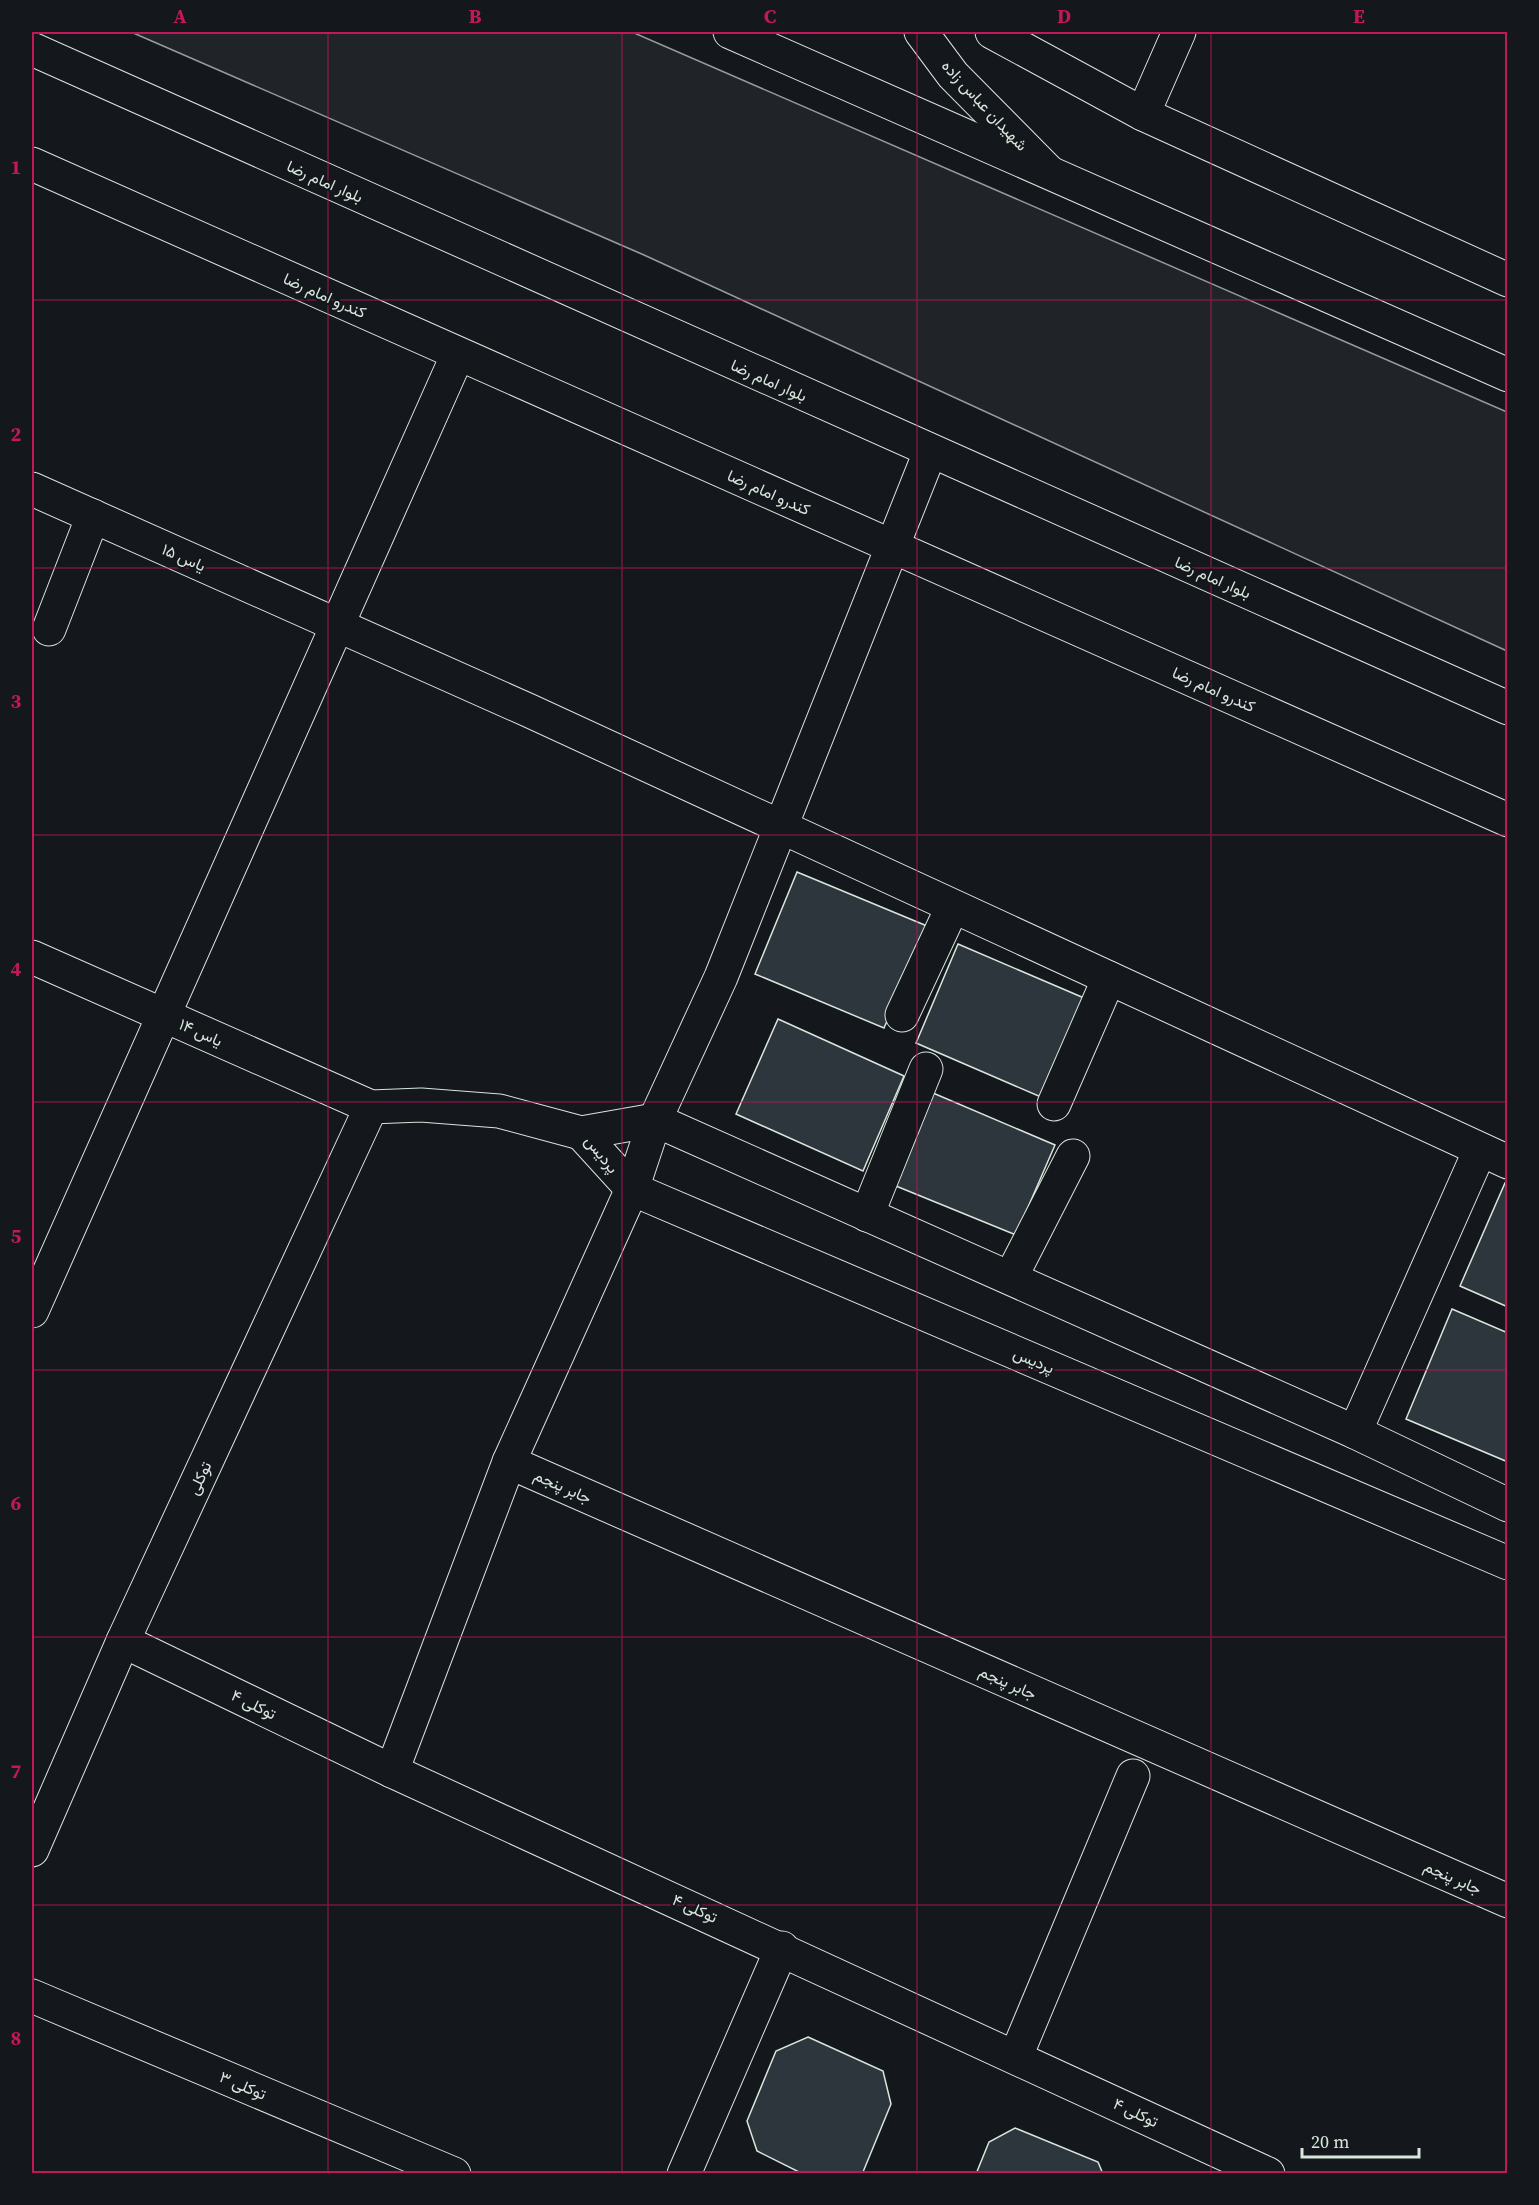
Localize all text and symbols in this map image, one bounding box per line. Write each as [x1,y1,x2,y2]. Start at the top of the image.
text: A [173,2,187,30]
text: B [468,2,482,30]
text: C [764,2,776,30]
text: D [1057,2,1071,30]
text: E [1353,2,1365,30]
street label: شهیدان عباس زاده [937,55,1033,155]
text: 1 [11,153,21,181]
street label: بلوار امام رضا [283,154,367,208]
street label: کندرو امام رضا [280,267,370,323]
street label: بلوار امام رضا [727,353,811,407]
text: 2 [11,420,22,448]
street label: کندرو امام رضا [724,464,814,520]
street label: یاس ۱۵ [159,538,209,576]
street label: بلوار امام رضا [1171,550,1255,604]
street label: کندرو امام رضا [1169,661,1259,717]
text: 3 [11,687,22,715]
text: 4 [11,955,22,983]
street label: یاس ۱۴ [176,1013,226,1051]
street label: پردیس [579,1130,624,1178]
text: 5 [11,1222,22,1250]
street label: پردیس [1010,1341,1058,1379]
street label: توکلی [182,1458,216,1498]
street label: جابر پنجم [530,1464,596,1509]
text: 6 [11,1489,22,1517]
street label: جابر پنجم [975,1660,1041,1705]
street label: توکلی ۴ [228,1684,280,1724]
text: 7 [11,1757,22,1785]
street label: جابر پنجم [1420,1855,1486,1900]
street label: توکلی ۴ [669,1888,721,1928]
text: 8 [11,2024,21,2052]
street label: توکلی ۳ [216,2065,270,2105]
street label: توکلی ۴ [1110,2092,1162,2132]
scale bar [1302,2121,1419,2159]
text: 20 m [1311,2129,1349,2154]

